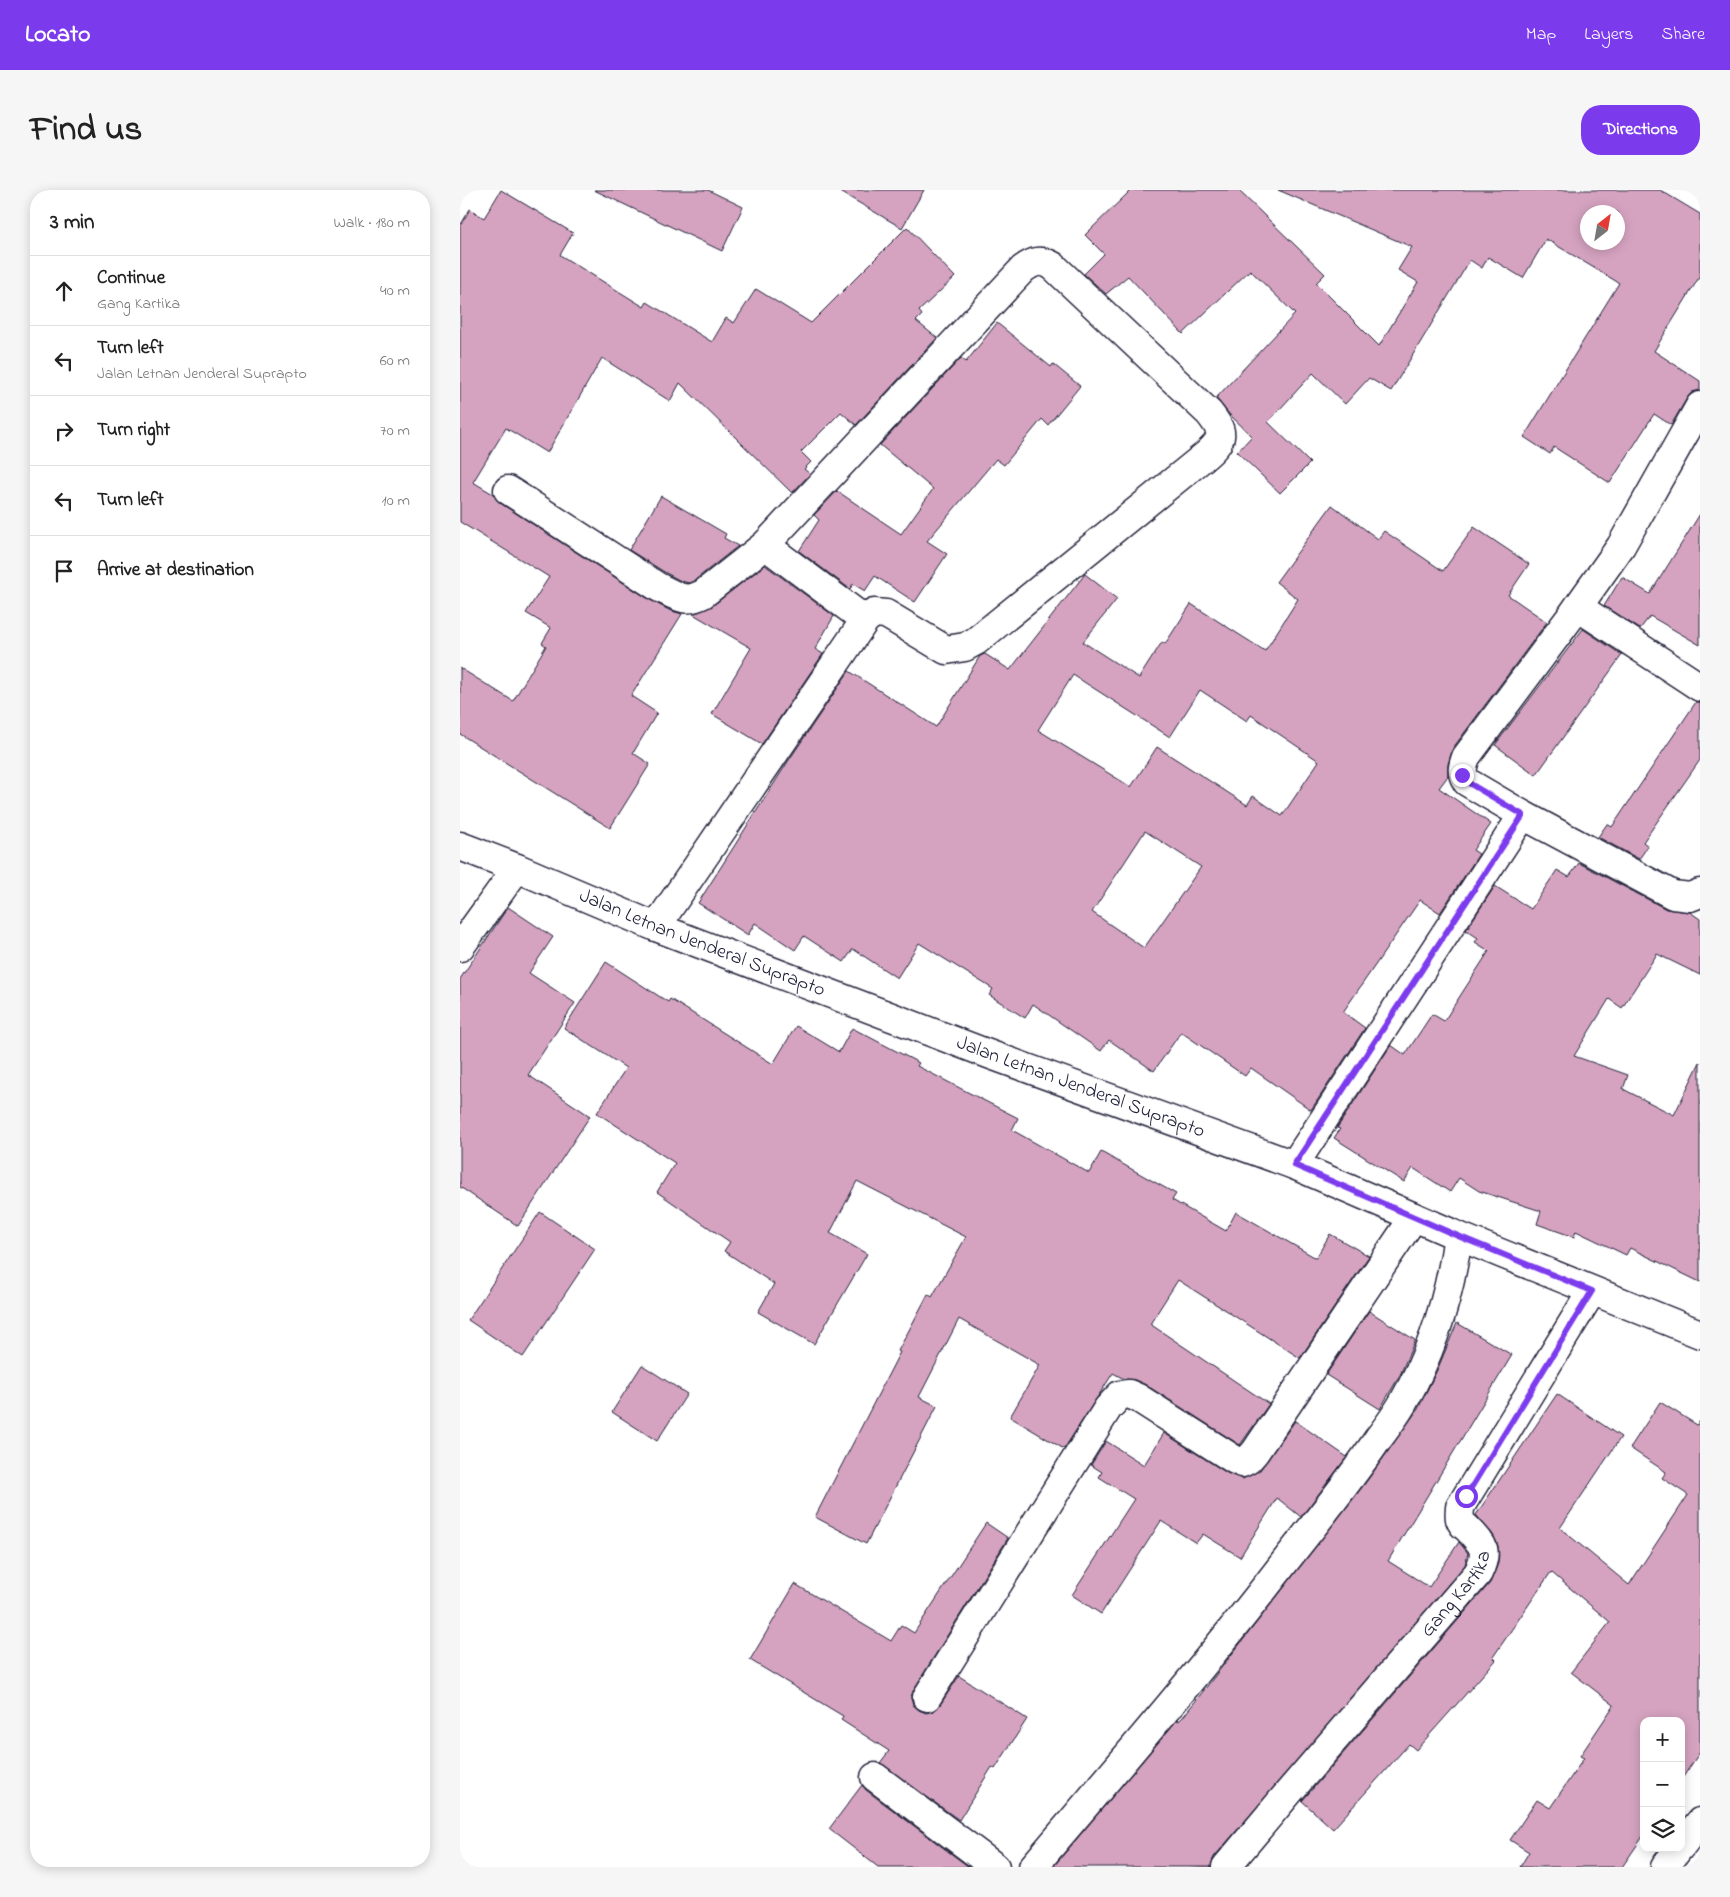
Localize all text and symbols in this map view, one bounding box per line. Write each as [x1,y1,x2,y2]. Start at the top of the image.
text: Locato [25,18,91,53]
text: Map [1526,22,1556,48]
text: Layers [1584,22,1634,48]
text: Share [1662,22,1705,48]
text: Find us [30,105,142,156]
button: Directions [1581,105,1700,155]
north arrow [1580,205,1625,250]
text: 3 min [50,208,94,238]
text: Walk · 180 m [333,211,410,235]
text: Continue [97,265,165,292]
icon: ahead [50,277,78,305]
text: 40 m [380,279,410,303]
text: Gang Kartika [97,292,180,316]
text: Turn left [97,335,164,362]
icon: left [50,347,78,375]
text: 60 m [380,349,410,373]
text: Jalan Letnan Jenderal Suprapto [97,362,307,386]
icon: right [50,417,78,445]
text: Turn right [97,417,170,444]
text: 70 m [380,419,410,443]
icon: left [50,487,78,515]
text: Turn left [97,487,164,514]
text: 10 m [382,489,410,513]
icon: arrive [50,557,78,585]
text: Arrive at destination [97,557,254,584]
route end [1451,764,1474,787]
street label: Jalan Letnan Jenderal Suprapto [574,881,830,1005]
street label: Jalan Letnan Jenderal Suprapto [952,1029,1209,1146]
route start [1455,1485,1478,1508]
street label: Gang Kartika [1414,1549,1499,1644]
map controls [1640,1717,1685,1852]
button: + [1640,1717,1685,1762]
button: − [1640,1762,1685,1807]
button: layers [1640,1807,1685,1852]

